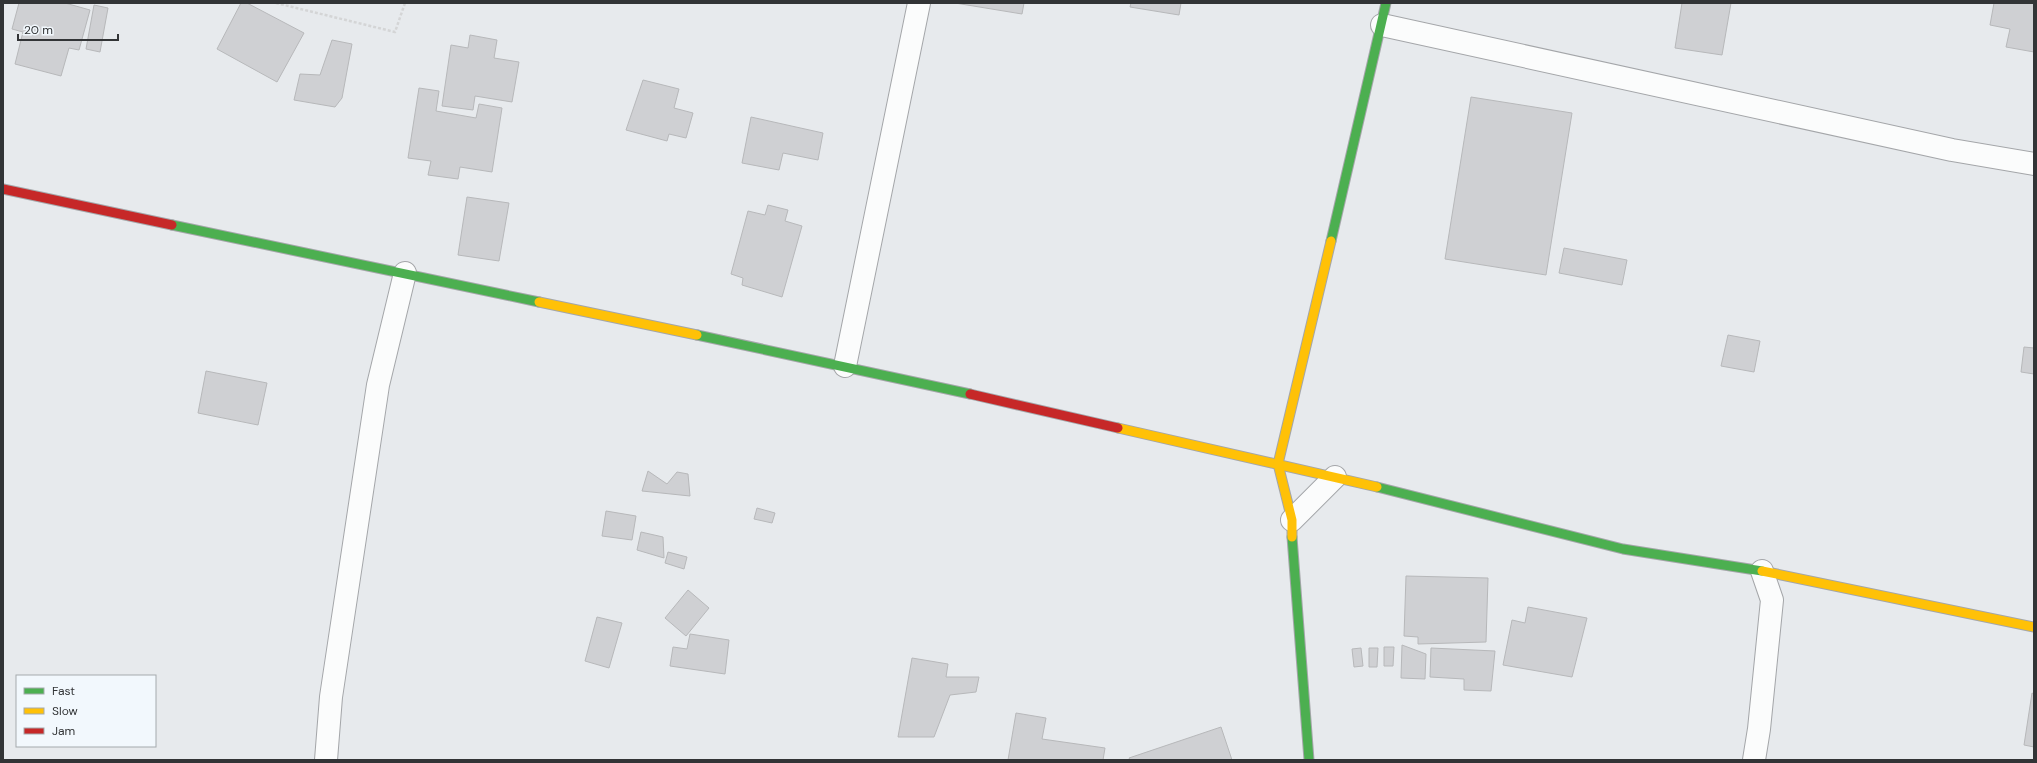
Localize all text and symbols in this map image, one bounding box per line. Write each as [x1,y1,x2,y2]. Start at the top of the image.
scale bar [18,16,118,42]
text: 20 m [24,22,53,38]
legend [16,675,156,747]
text: Fast [52,683,75,699]
text: Slow [52,703,78,719]
text: Jam [52,723,75,739]

